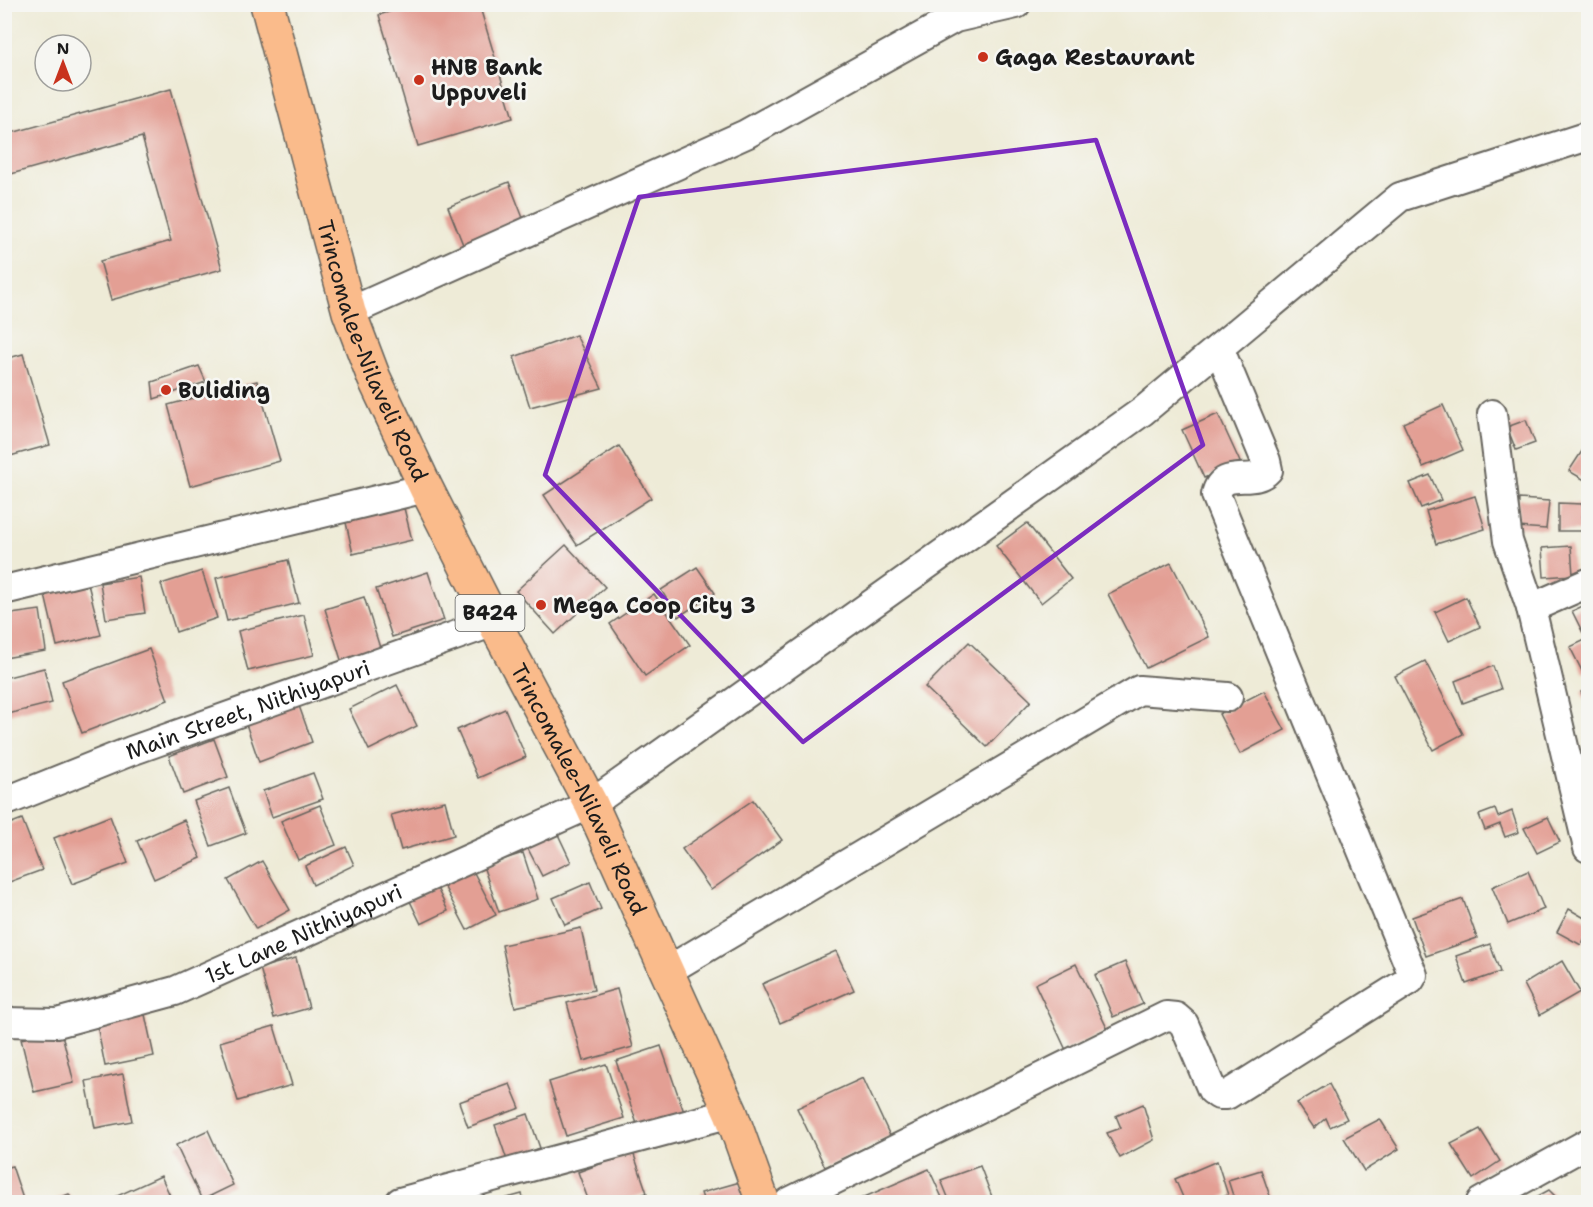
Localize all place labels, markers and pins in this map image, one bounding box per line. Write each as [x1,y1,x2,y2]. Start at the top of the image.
place label: Gaga Restaurant [995,43,1195,72]
marker: Gaga Restaurant [976,50,990,64]
place label: HNB Bank Uppuveli [431,53,543,107]
marker: HNB Bank Uppuveli [412,73,426,87]
place label: Buliding [178,376,270,405]
marker: Buliding [159,383,173,397]
place label: Mega Coop City 3 [553,591,756,620]
marker: Mega Coop City 3 [534,598,548,612]

